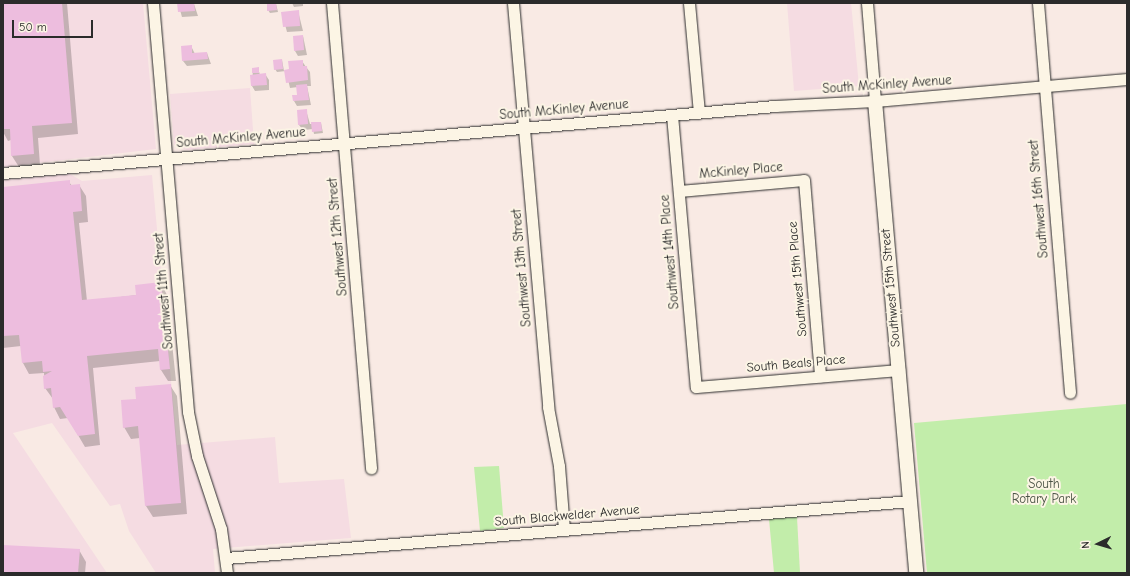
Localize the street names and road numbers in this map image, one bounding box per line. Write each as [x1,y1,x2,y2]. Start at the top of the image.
street label: South McKinley Avenue [822,73,952,97]
street label: South McKinley Avenue [499,97,629,123]
street label: South McKinley Avenue [176,125,306,151]
street label: Southwest 16th Street [1026,139,1052,259]
street label: McKinley Place [699,160,783,182]
street label: Southwest 12th Street [325,177,351,297]
street label: Southwest 14th Place [657,194,683,310]
street label: Southwest 13th Street [509,208,535,328]
street label: Southwest 15th Place [785,221,811,337]
street label: Southwest 15th Street [878,228,904,348]
street label: Southwest 11th Street [151,232,177,350]
street label: South Beals Place [746,352,846,376]
street label: South Blackwelder Avenue [494,502,640,530]

